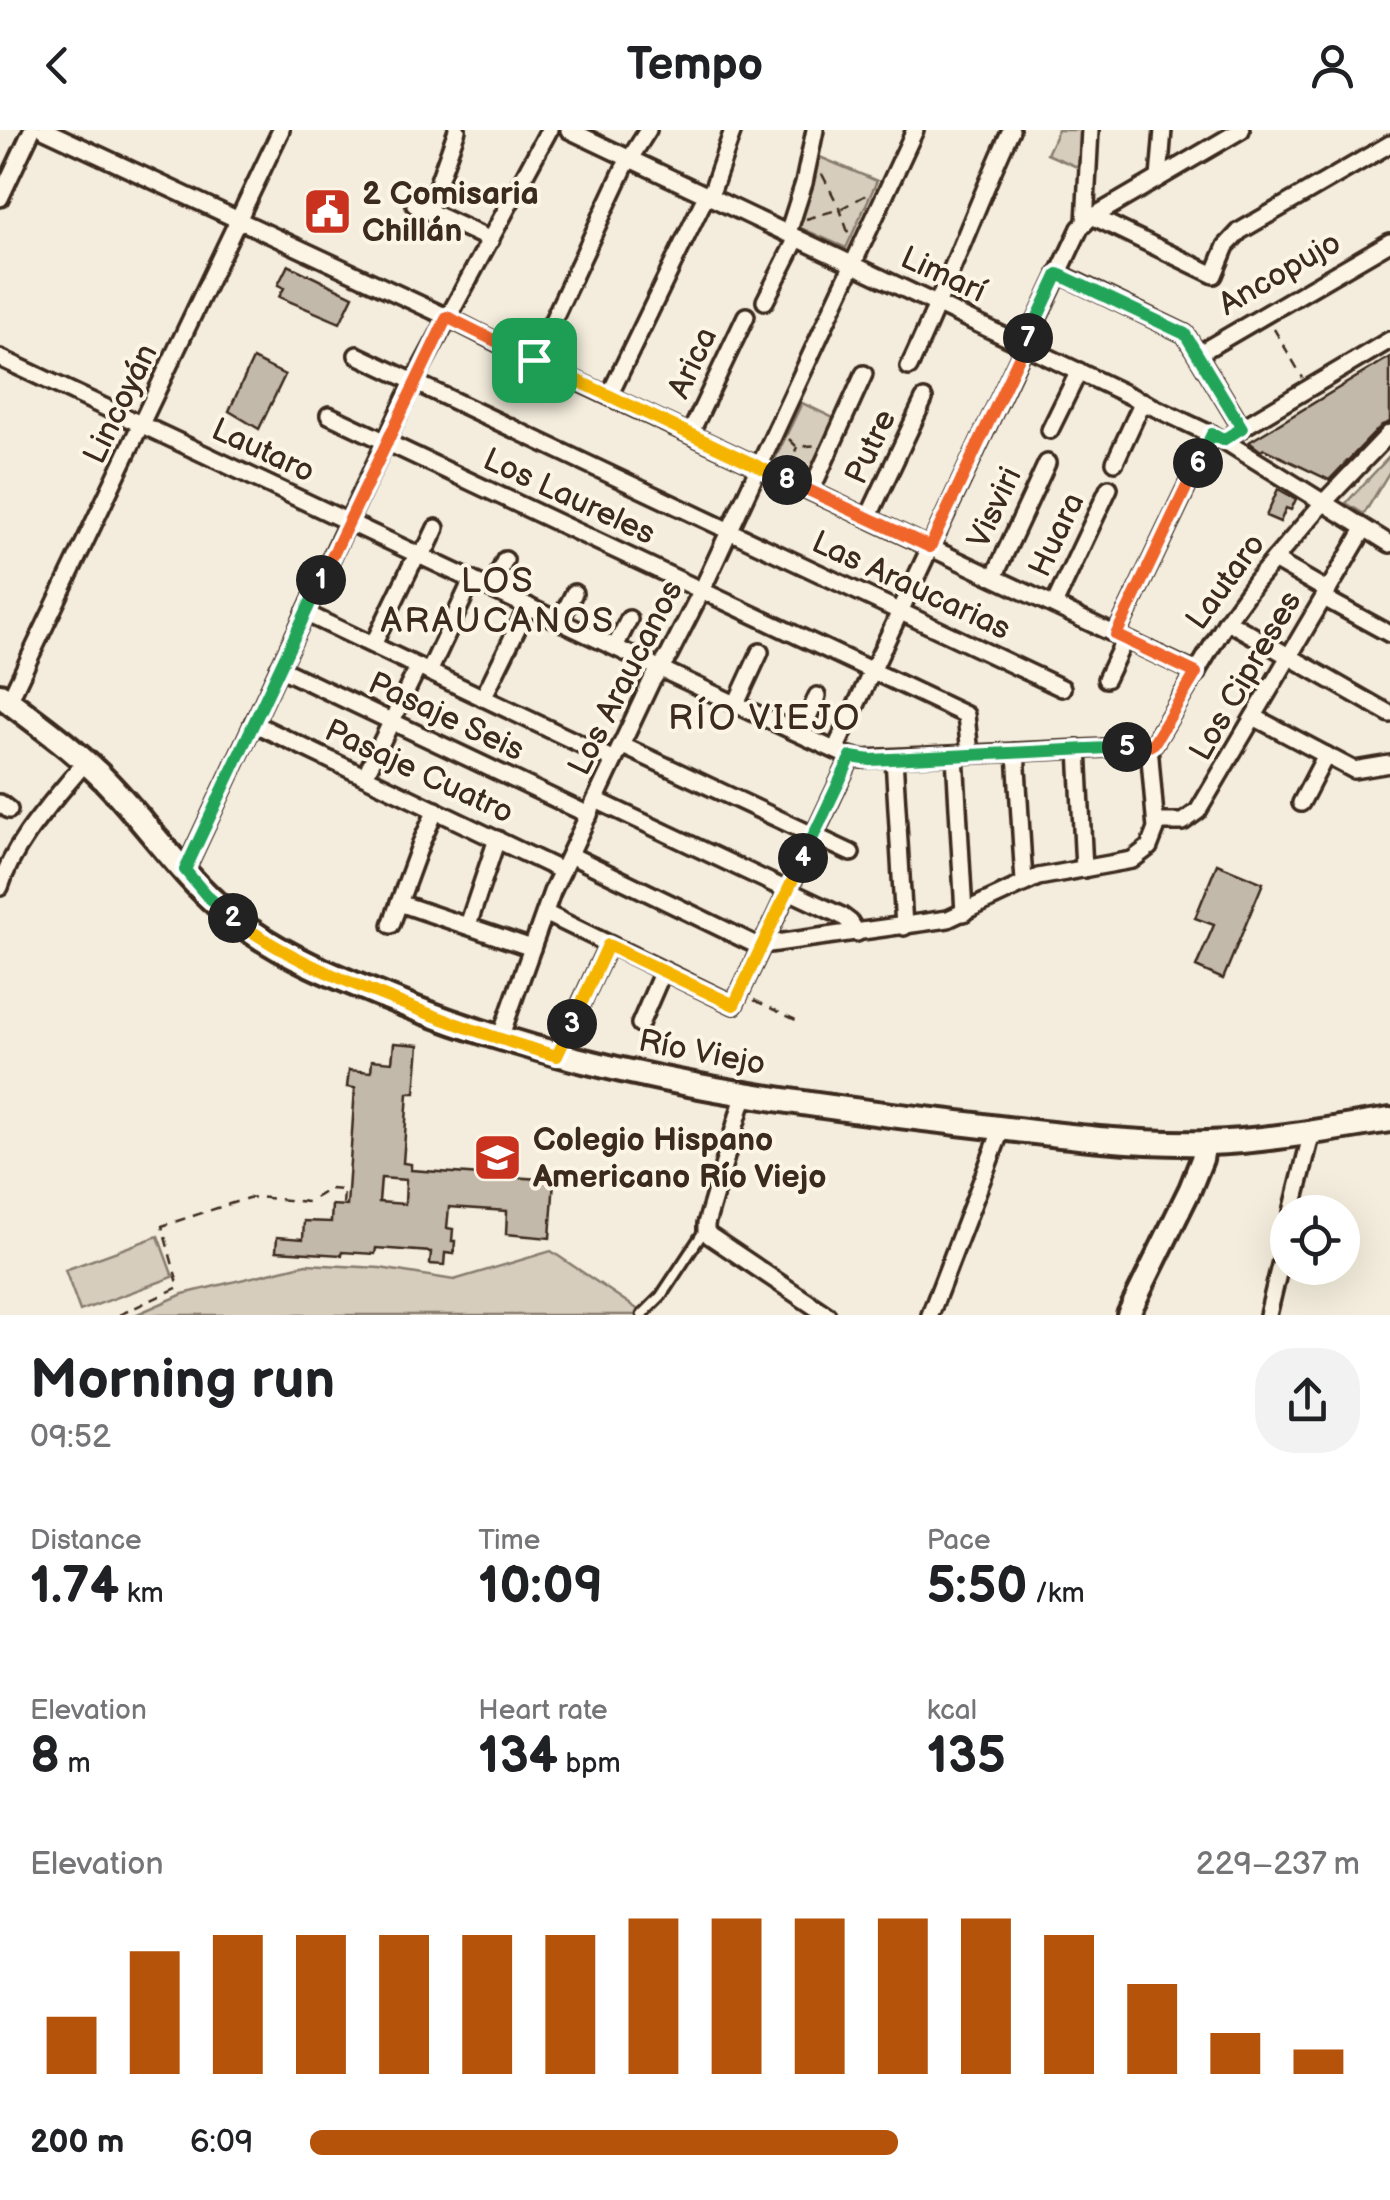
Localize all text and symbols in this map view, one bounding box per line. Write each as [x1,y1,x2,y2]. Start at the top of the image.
icon: back [30,38,85,93]
text: Tempo [627,38,763,93]
icon: person [1305,38,1360,93]
place label: 2 Comisaria Chillán [362,175,539,251]
public building icon: 2 Comisaria Chillán [301,186,353,238]
street label: Ancopujo [1212,223,1348,325]
street label: Limarí [894,238,992,312]
pin: 7 [1003,313,1053,363]
pin [492,318,577,403]
street label: Arica [660,321,726,405]
text: 7 [1020,321,1036,354]
icon: arrive [507,333,562,388]
street label: Lincoyán [75,338,167,470]
street label: Putre [837,404,905,490]
street label: Lautaro [205,410,321,492]
pin: 6 [1173,438,1223,488]
street label: Los Laureles [477,440,661,554]
text: 6 [1190,446,1206,479]
pin: 8 [762,455,812,505]
street label: Visviri [959,461,1031,555]
text: 8 [779,463,795,496]
street label: Huara [1021,487,1093,583]
street label: Las Araucarias [806,523,1017,649]
street label: Lautaro [1178,526,1274,638]
pin: 1 [296,555,346,605]
district label: LOS ARAUCANOS [380,560,616,643]
text: 1 [315,563,327,596]
street label: Los Araucanos [560,574,692,782]
street label: Los Cipreses [1182,584,1310,768]
street label: Pasaje Seis [362,664,530,770]
district label: RÍO VIEJO [668,696,862,740]
street label: Pasaje Cuatro [318,711,520,833]
pin: 5 [1102,722,1152,772]
text: 5 [1119,730,1135,763]
pin: 4 [778,833,828,883]
text: 4 [795,841,811,874]
pin: 2 [208,893,258,943]
text: 2 [225,901,241,934]
pin: 3 [547,999,597,1049]
text: 3 [564,1007,580,1040]
street label: Río Viejo [635,1022,769,1084]
place label: Colegio Hispano Americano Río Viejo [532,1121,826,1197]
school or university icon: Colegio Hispano Americano Río Viejo [472,1132,524,1184]
map controls [1270,1195,1360,1285]
button: locate [1270,1195,1360,1285]
text: Morning run [30,1347,335,1414]
button: share [1255,1348,1360,1453]
text: 09:52 [30,1418,111,1457]
text: Distance [30,1524,142,1557]
text: Time [478,1524,540,1557]
text: Pace [927,1524,991,1557]
text: 1.74 [30,1557,119,1617]
text: 10:09 [478,1557,603,1617]
text: 5:50 [927,1557,1028,1617]
text: km [119,1577,164,1610]
text: /km [1028,1577,1085,1610]
text: Elevation [30,1694,147,1727]
text: Heart rate [478,1694,608,1727]
text: kcal [927,1694,977,1727]
text: 8 [30,1727,60,1787]
text: 134 [478,1727,558,1787]
text: 135 [927,1727,1006,1787]
text: m [60,1747,91,1780]
text: bpm [558,1747,621,1780]
text: Elevation [30,1845,163,1884]
text: 229–237 m [1196,1845,1360,1884]
text: 200 m [30,2123,124,2162]
text: 6:09 [190,2123,253,2162]

